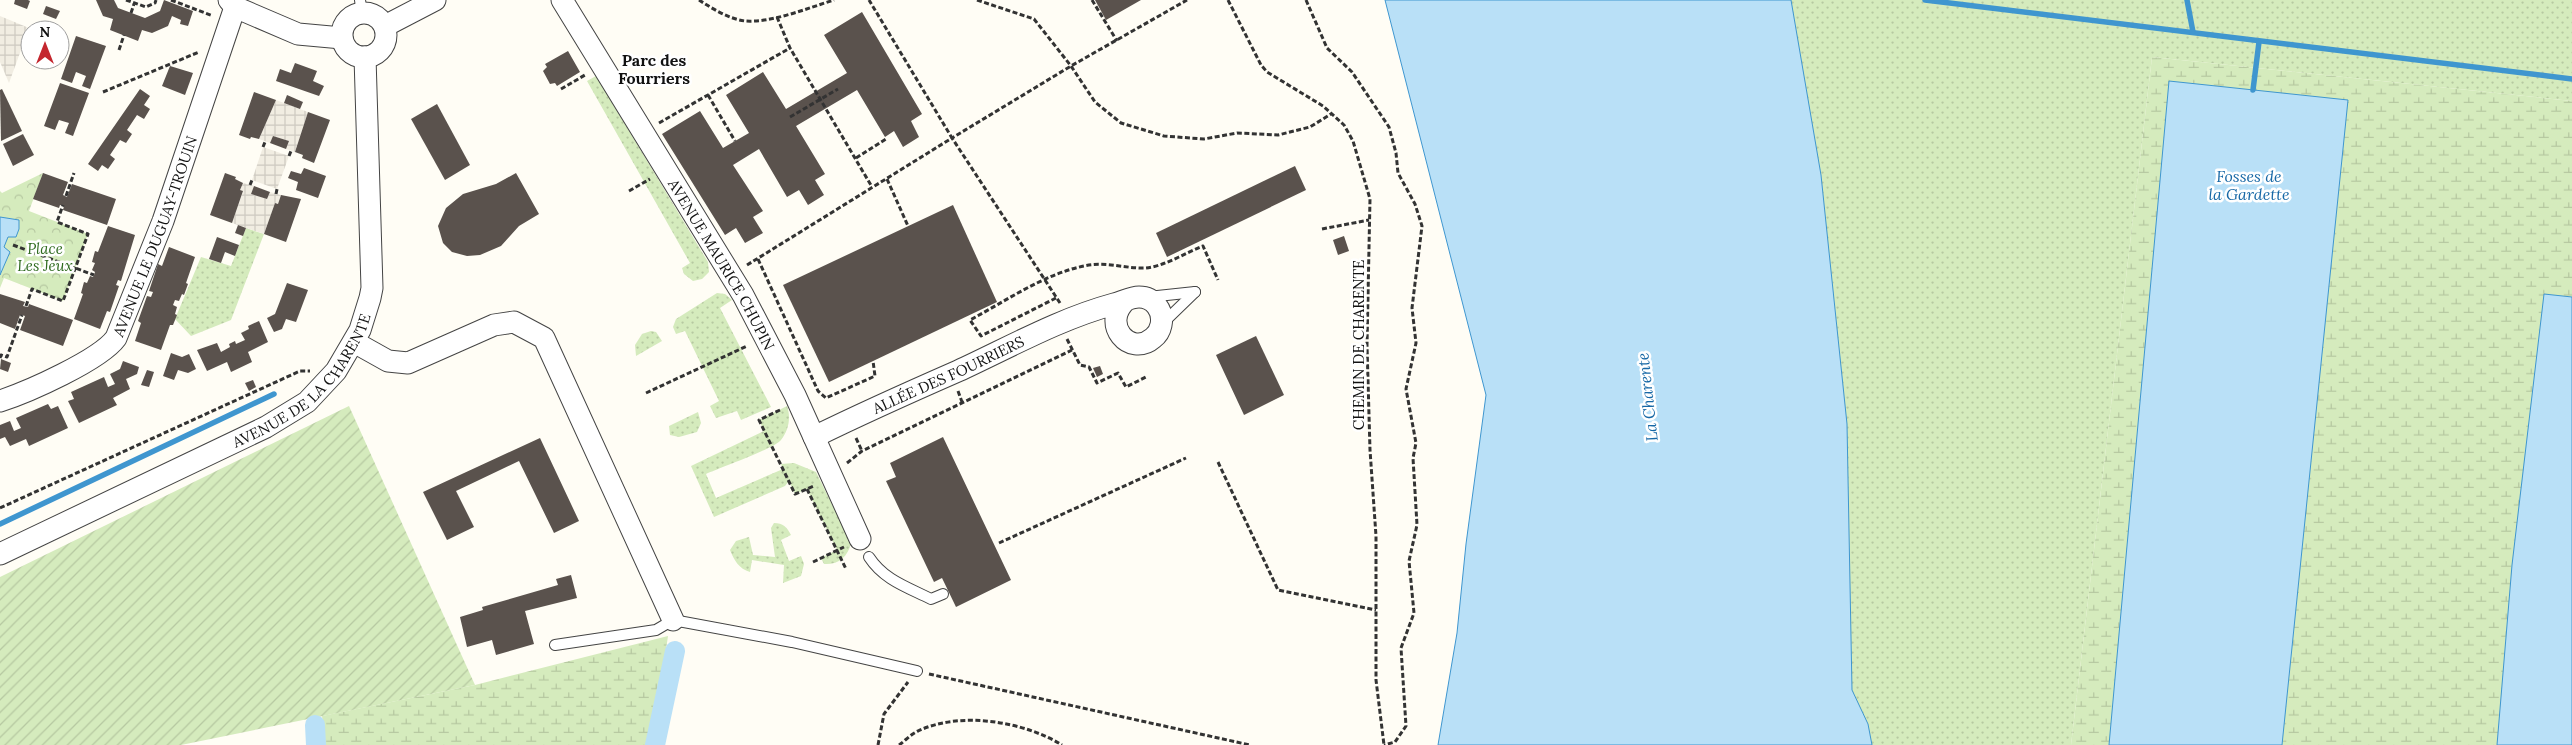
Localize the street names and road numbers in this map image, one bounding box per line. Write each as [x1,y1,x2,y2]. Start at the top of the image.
street label: AVENUE LE DUGUAY-TROUIN [108,133,201,340]
street label: AVENUE MAURICE CHUPIN [664,174,779,353]
street label: CHEMIN DE CHARENTE [1349,260,1368,430]
street label: AVENUE DE LA CHARENTE [228,311,374,452]
street label: ALLÉE DES FOURRIERS [868,331,1027,418]

